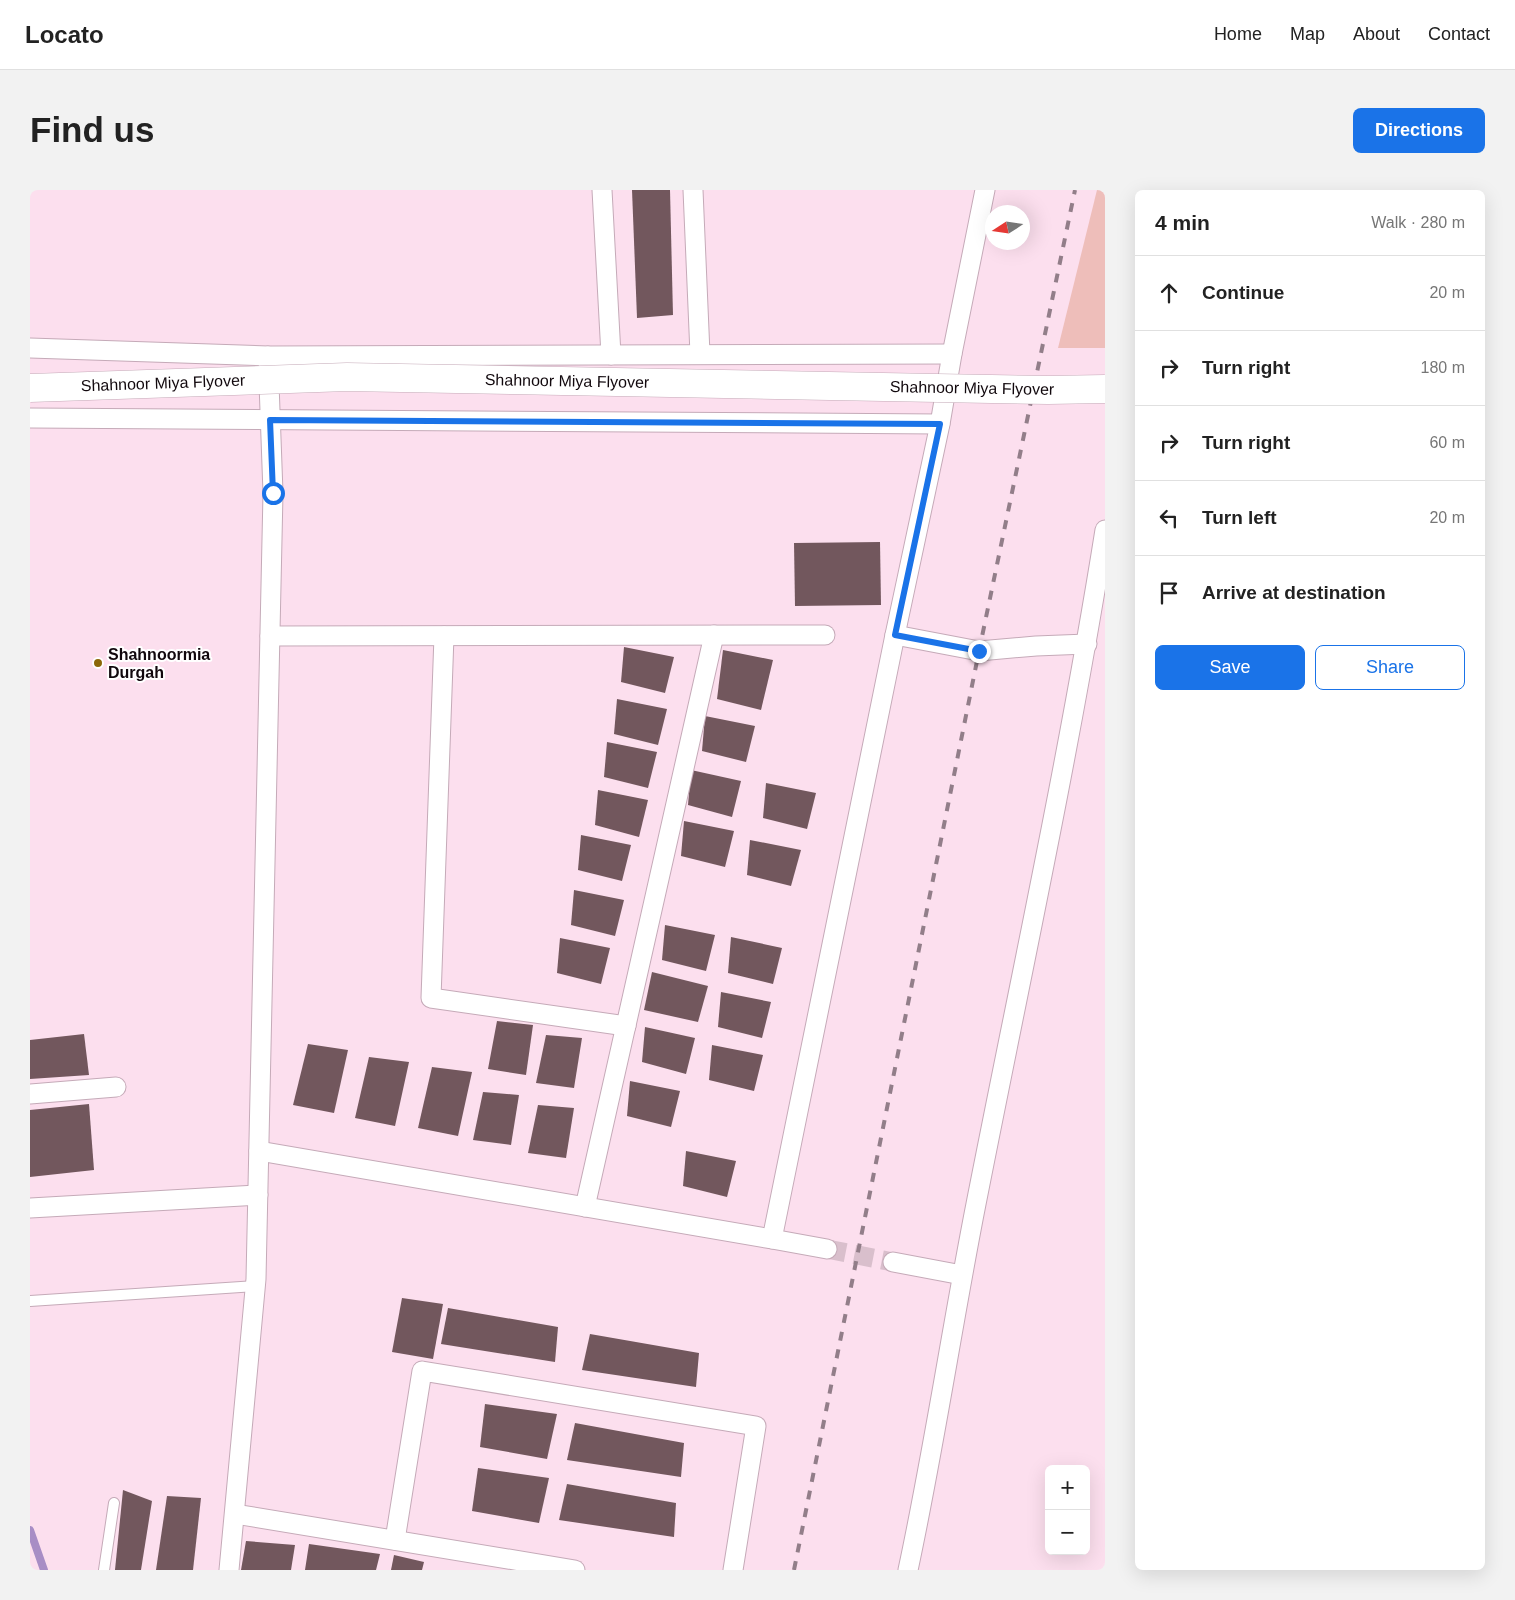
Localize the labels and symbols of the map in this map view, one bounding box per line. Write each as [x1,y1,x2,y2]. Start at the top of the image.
north arrow [985,205,1030,250]
street label: Shahnoor Miya Flyover [485,371,650,391]
street label: Shahnoor Miya Flyover [80,372,246,394]
street label: Shahnoor Miya Flyover [890,378,1055,398]
route start [262,482,285,505]
route end [968,640,991,663]
place label: Shahnoormia Durgah [108,646,210,681]
marker: Shahnoormia Durgah [92,657,104,669]

